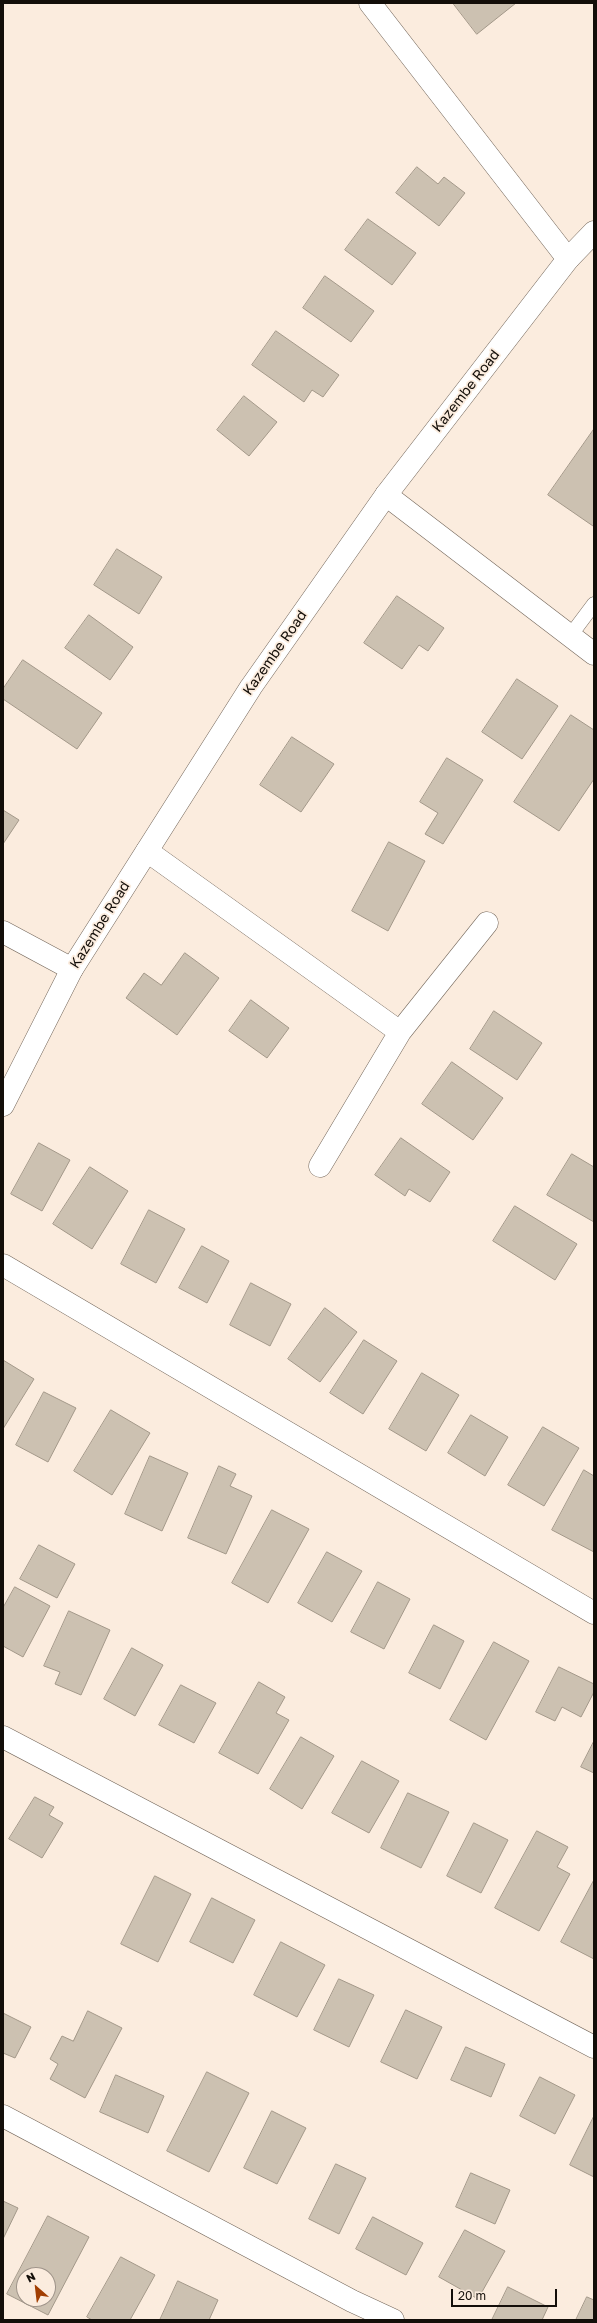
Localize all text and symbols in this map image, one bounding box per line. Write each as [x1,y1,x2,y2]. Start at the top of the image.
street label: Kazembe Road [429,347,503,435]
street label: Kazembe Road [240,607,310,699]
street label: Kazembe Road [66,878,134,972]
north arrow [16,2267,56,2307]
text: N [24,2269,37,2285]
scale bar [453,2281,559,2307]
text: 20 m [458,2288,486,2303]

